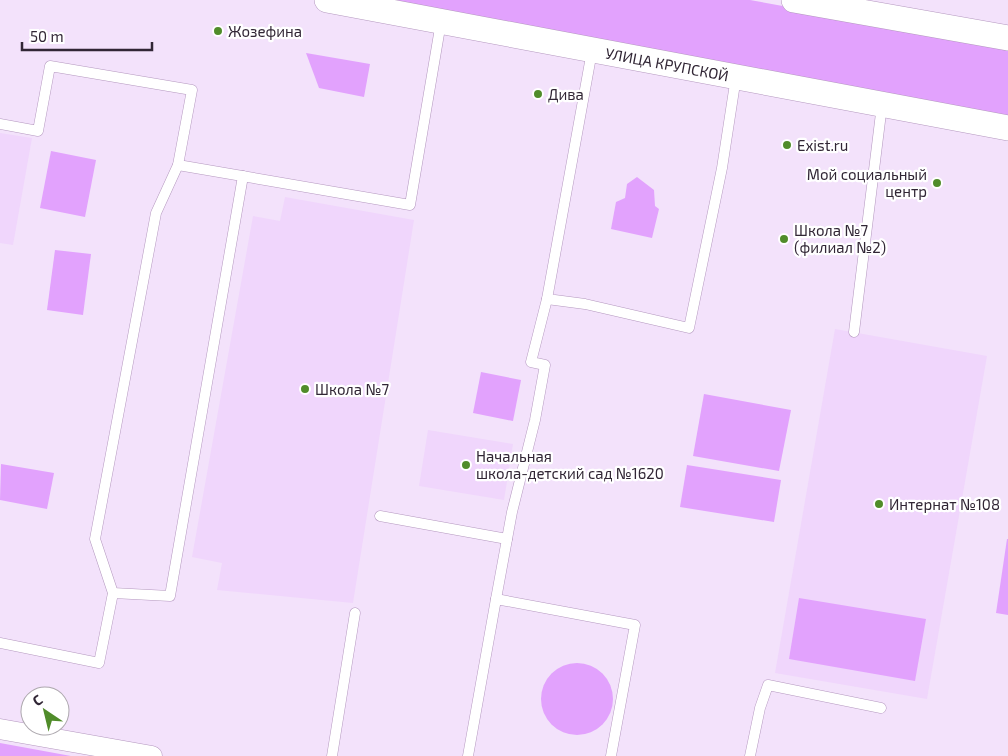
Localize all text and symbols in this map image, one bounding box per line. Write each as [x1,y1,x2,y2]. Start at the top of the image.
scale bar [22,20,152,52]
place label: Жозефина [228,22,302,40]
marker: Жозефина [212,25,224,37]
text: 50 m [30,27,64,45]
street label: УЛИЦА КРУПСКОЙ [604,44,730,84]
place label: Дива [548,85,584,103]
marker: Дива [532,88,544,100]
place label: Exist.ru [797,136,848,154]
marker: Exist.ru [781,139,793,151]
place label: Мой социальный центр [807,165,927,200]
marker: Мой социальный центр [931,177,943,189]
place label: Школа №7 (филиал №2) [794,221,886,256]
marker: Школа №7 (филиал №2) [778,233,790,245]
place label: Школа №7 [315,380,389,398]
marker: Школа №7 [299,383,311,395]
place label: Начальная школа-детский сад №1620 [476,447,664,482]
marker: Начальная школа-детский сад №1620 [460,459,472,471]
place label: Интернат №108 [889,495,1000,513]
marker: Интернат №108 [873,498,885,510]
north arrow [20,686,70,736]
text: С [29,691,46,709]

